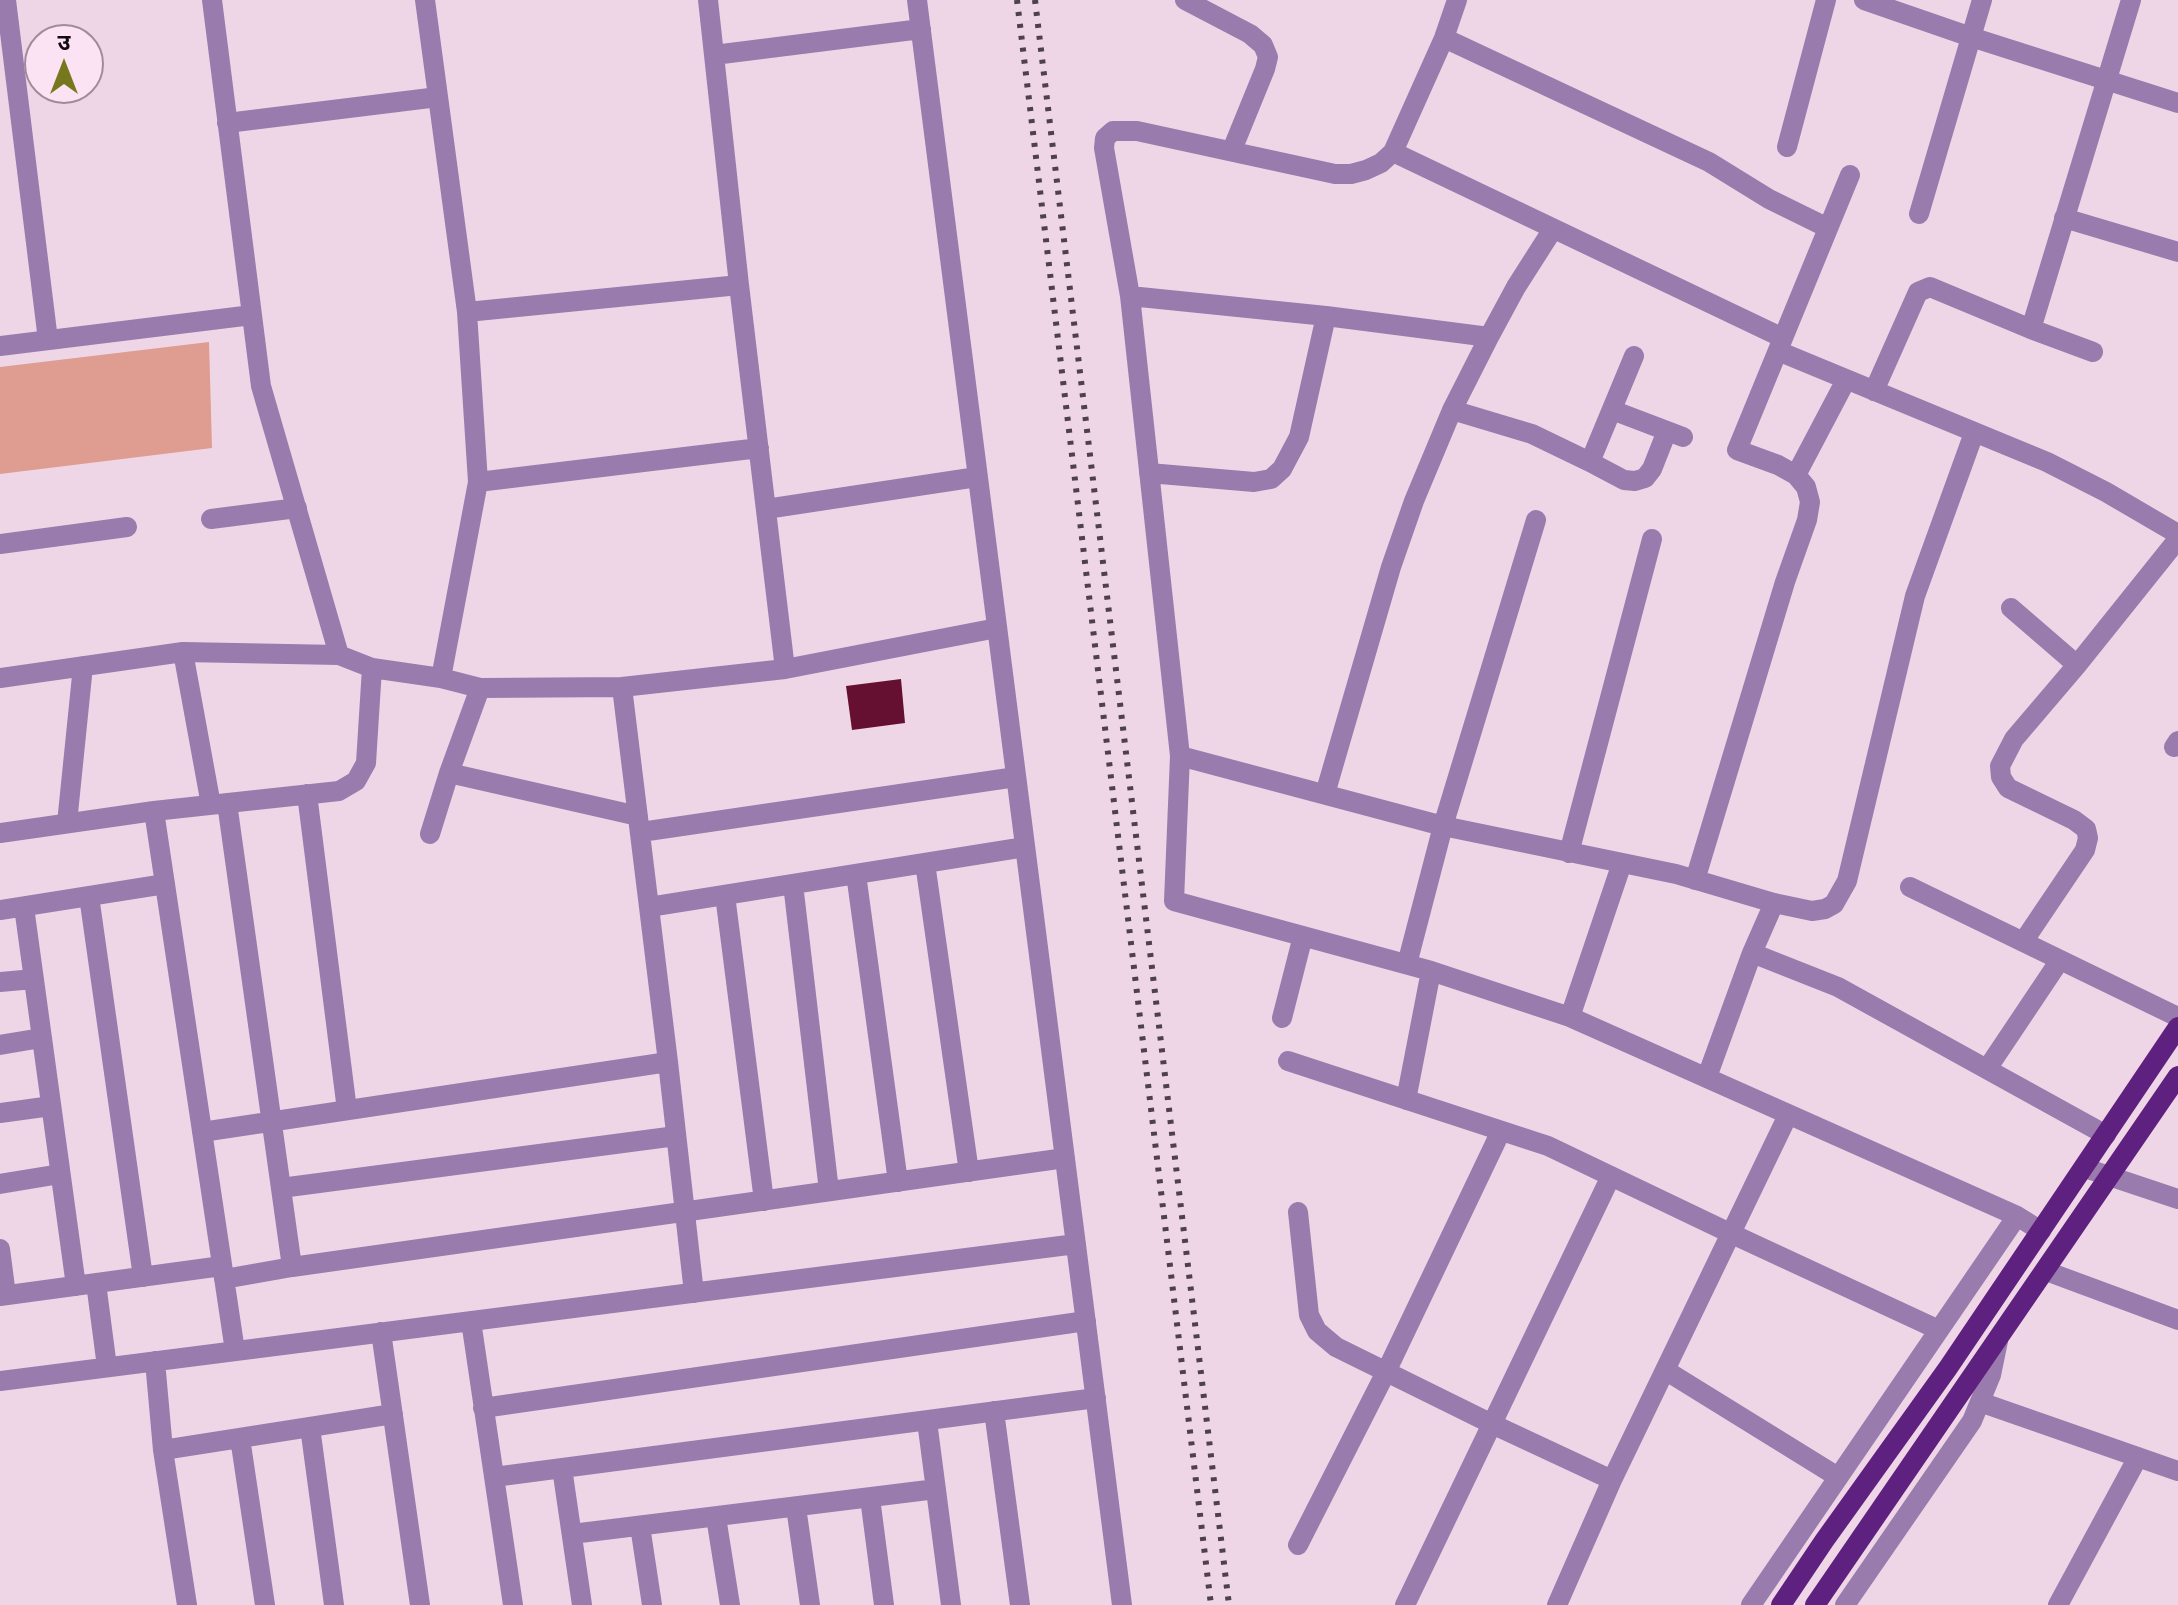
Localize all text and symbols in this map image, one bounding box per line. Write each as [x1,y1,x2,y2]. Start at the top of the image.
north arrow [24,24,104,104]
text: उ [58,27,70,57]

